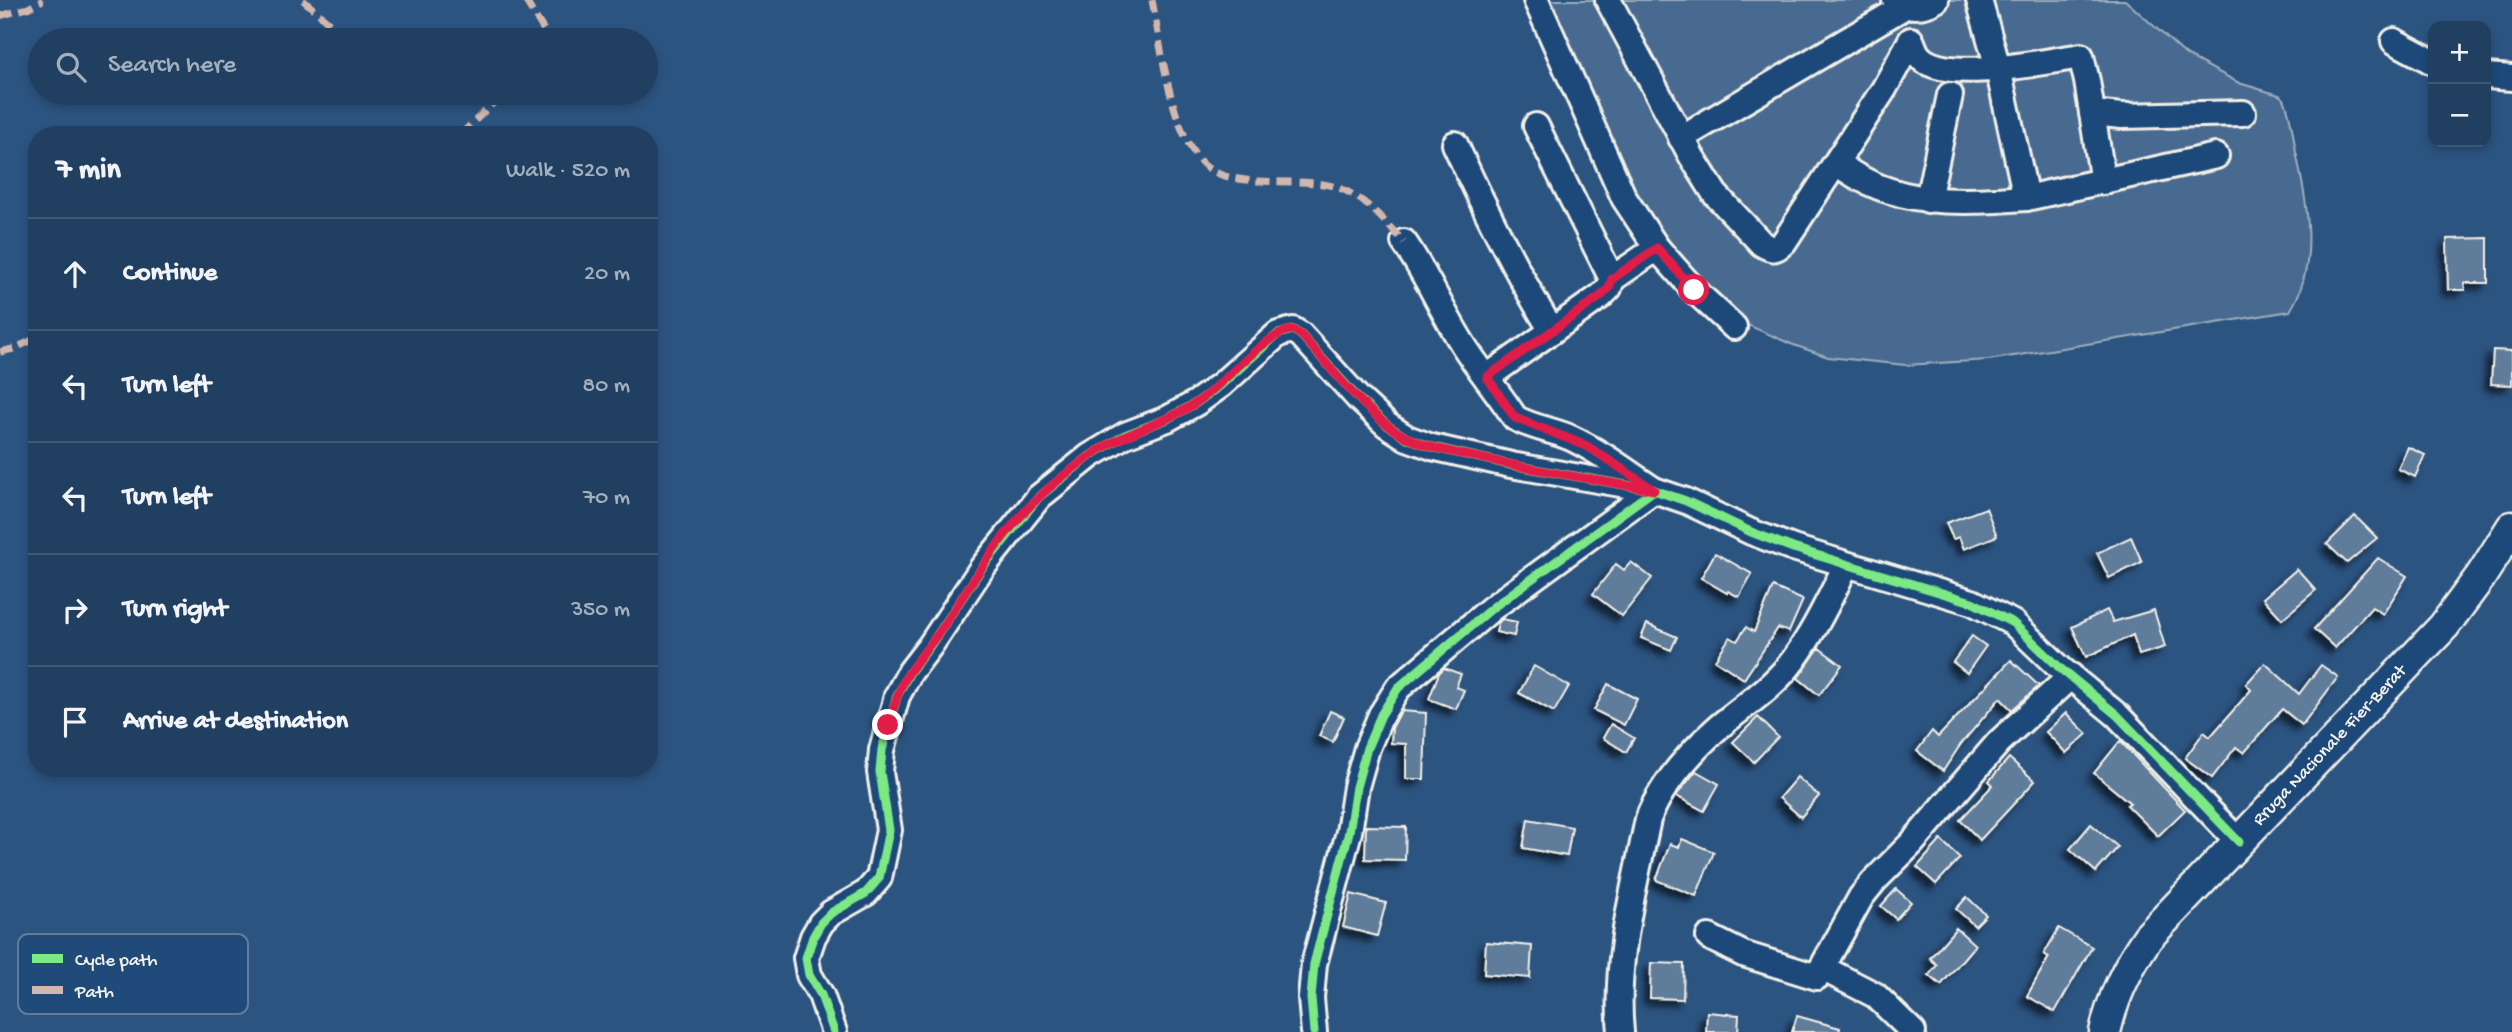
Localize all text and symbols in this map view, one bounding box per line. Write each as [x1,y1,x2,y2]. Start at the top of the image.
map controls [2428,21,2491,147]
button: + [2428,21,2491,84]
search box [28,28,658,105]
icon: search [52,48,90,86]
text: Search here [108,51,236,82]
button: − [2428,84,2491,147]
text: 7 min [56,154,121,189]
text: Walk · 520 m [506,158,630,185]
icon: ahead [56,255,94,293]
text: Continue [123,259,217,290]
text: 20 m [584,261,630,288]
route start [1678,274,1709,305]
icon: left [56,367,94,405]
text: Turn left [123,371,211,402]
text: 80 m [583,373,630,400]
icon: left [56,479,94,517]
text: Turn left [123,483,211,514]
text: 70 m [583,485,630,512]
icon: right [56,591,94,629]
text: Turn right [123,595,227,626]
text: 350 m [571,597,630,624]
street label: Rruga Nacionale Fier-Berat [2248,659,2414,831]
icon: arrive [56,703,94,741]
text: Arrive at destination [123,707,348,738]
route end [872,709,903,740]
legend [18,934,248,1014]
text: Cycle path [75,950,157,973]
text: Path [74,982,114,1005]

